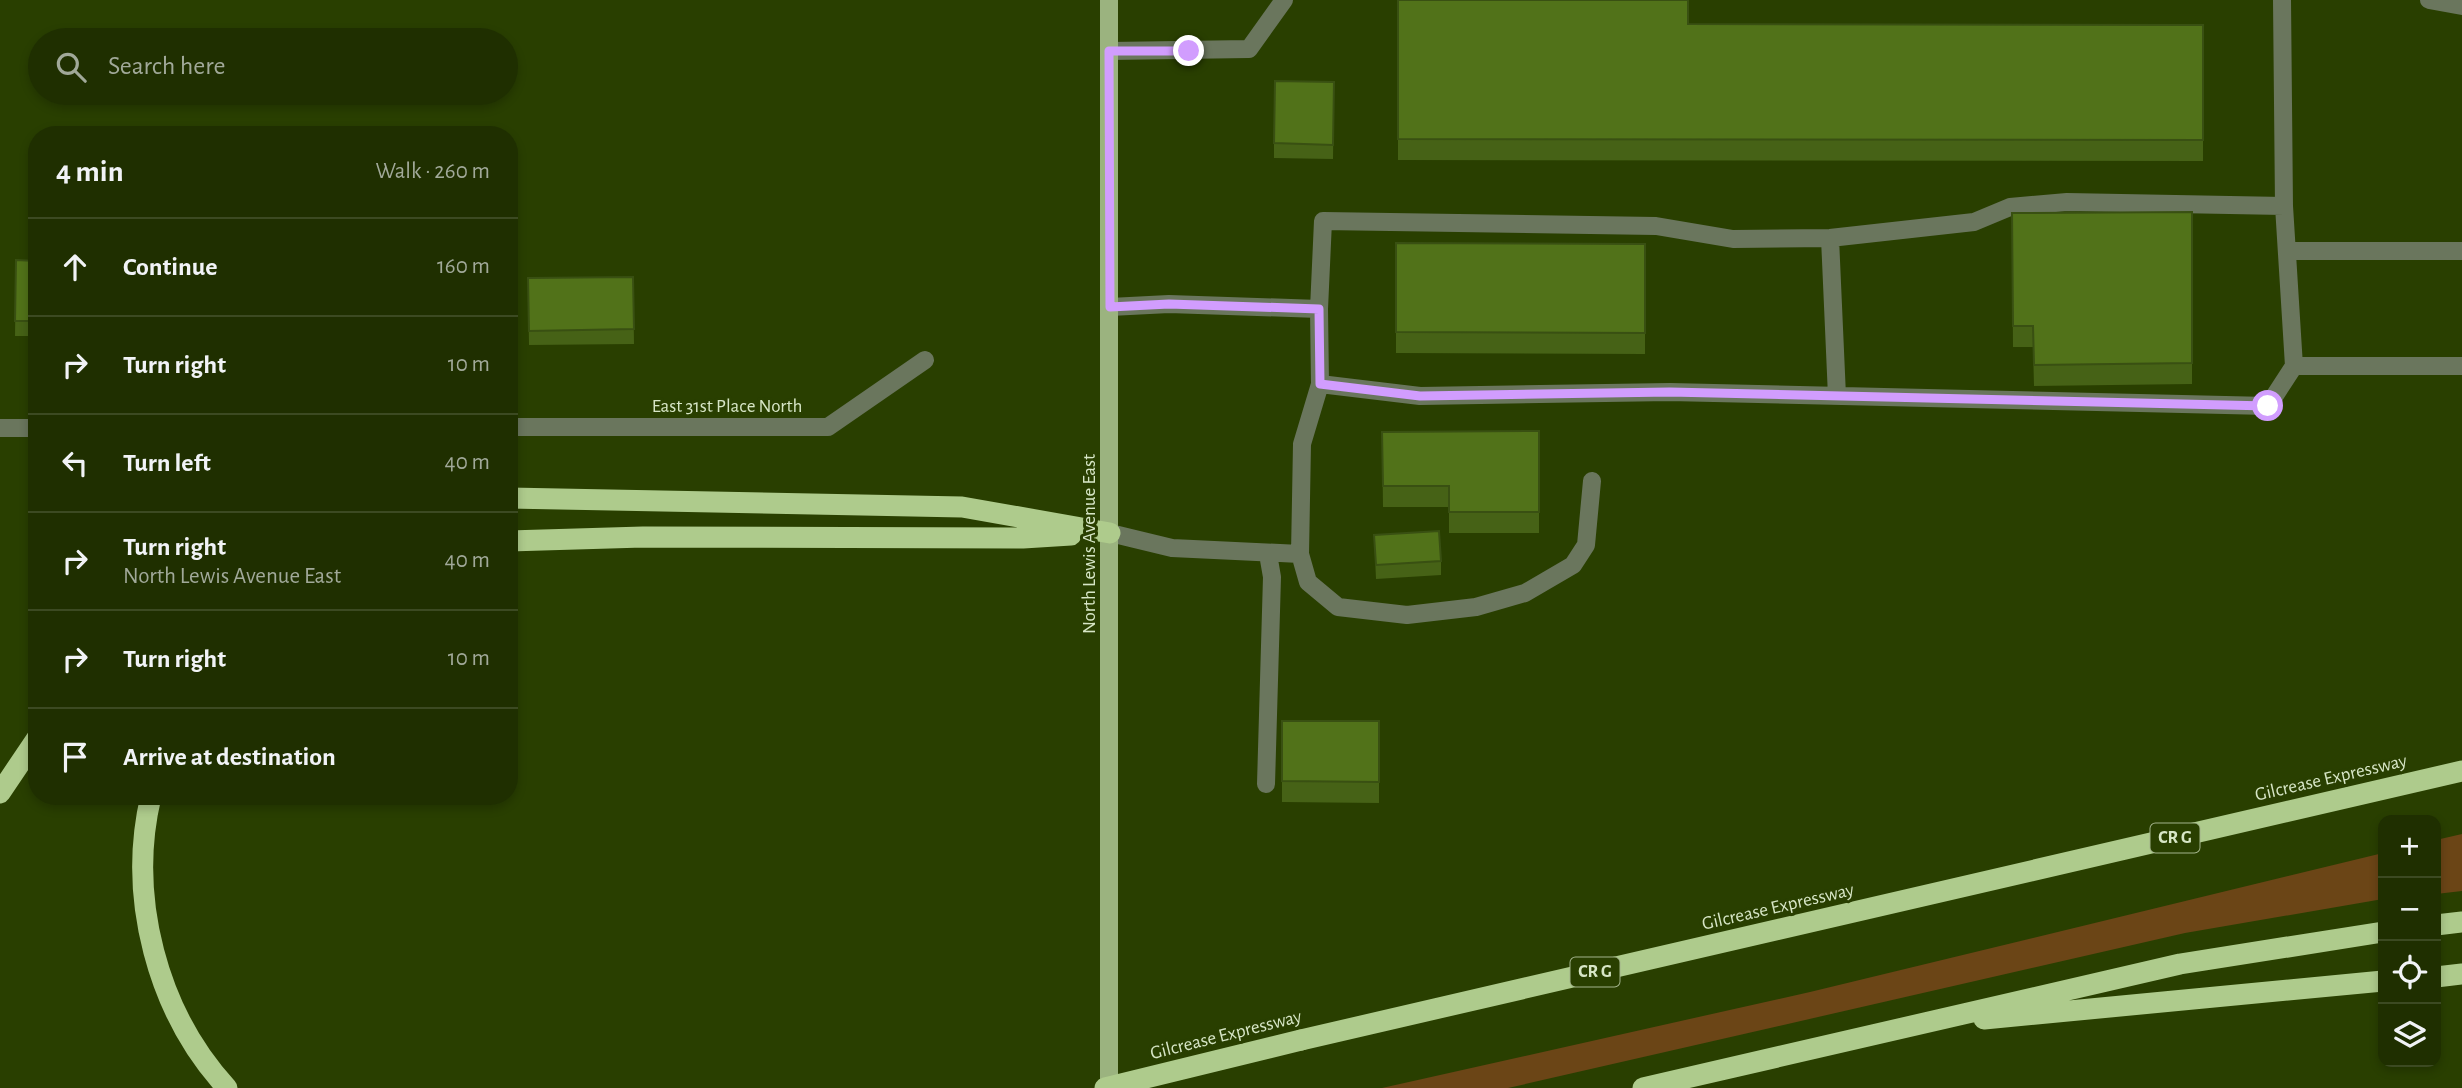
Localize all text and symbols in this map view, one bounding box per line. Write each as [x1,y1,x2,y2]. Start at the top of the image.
search box [28,28,518,105]
route end [1173,35,1204,66]
icon: search [52,48,90,86]
text: Search here [108,53,226,79]
text: 4 min [56,157,124,187]
text: Walk · 260 m [375,160,490,183]
icon: ahead [56,248,94,286]
text: Continue [123,254,218,280]
text: 160 m [437,255,490,278]
icon: right [56,346,94,384]
text: Turn right [123,352,226,378]
text: 10 m [448,353,490,376]
route start [2252,390,2283,421]
street label: East 31st Place North [652,397,802,416]
icon: left [56,444,94,482]
text: Turn left [123,450,211,476]
text: 40 m [445,451,490,474]
street label: North Lewis Avenue East [1080,454,1099,634]
text: Turn right [123,534,226,560]
icon: right [56,542,94,580]
text: 40 m [445,549,490,572]
text: North Lewis Avenue East [123,565,341,588]
icon: right [56,640,94,678]
text: Turn right [123,646,226,672]
text: 10 m [448,647,490,670]
icon: arrive [56,738,94,776]
text: Arrive at destination [123,744,336,770]
street label: Gilcrease Expressway [2253,751,2409,805]
map controls [2378,815,2441,1067]
button: + [2378,815,2441,878]
road number: CR G [2150,824,2200,852]
button: − [2378,878,2441,941]
street label: Gilcrease Expressway [1700,880,1856,934]
button: locate [2378,941,2441,1004]
road number: CR G [1570,958,1620,987]
button: layers [2378,1004,2441,1067]
street label: Gilcrease Expressway [1148,1007,1304,1063]

